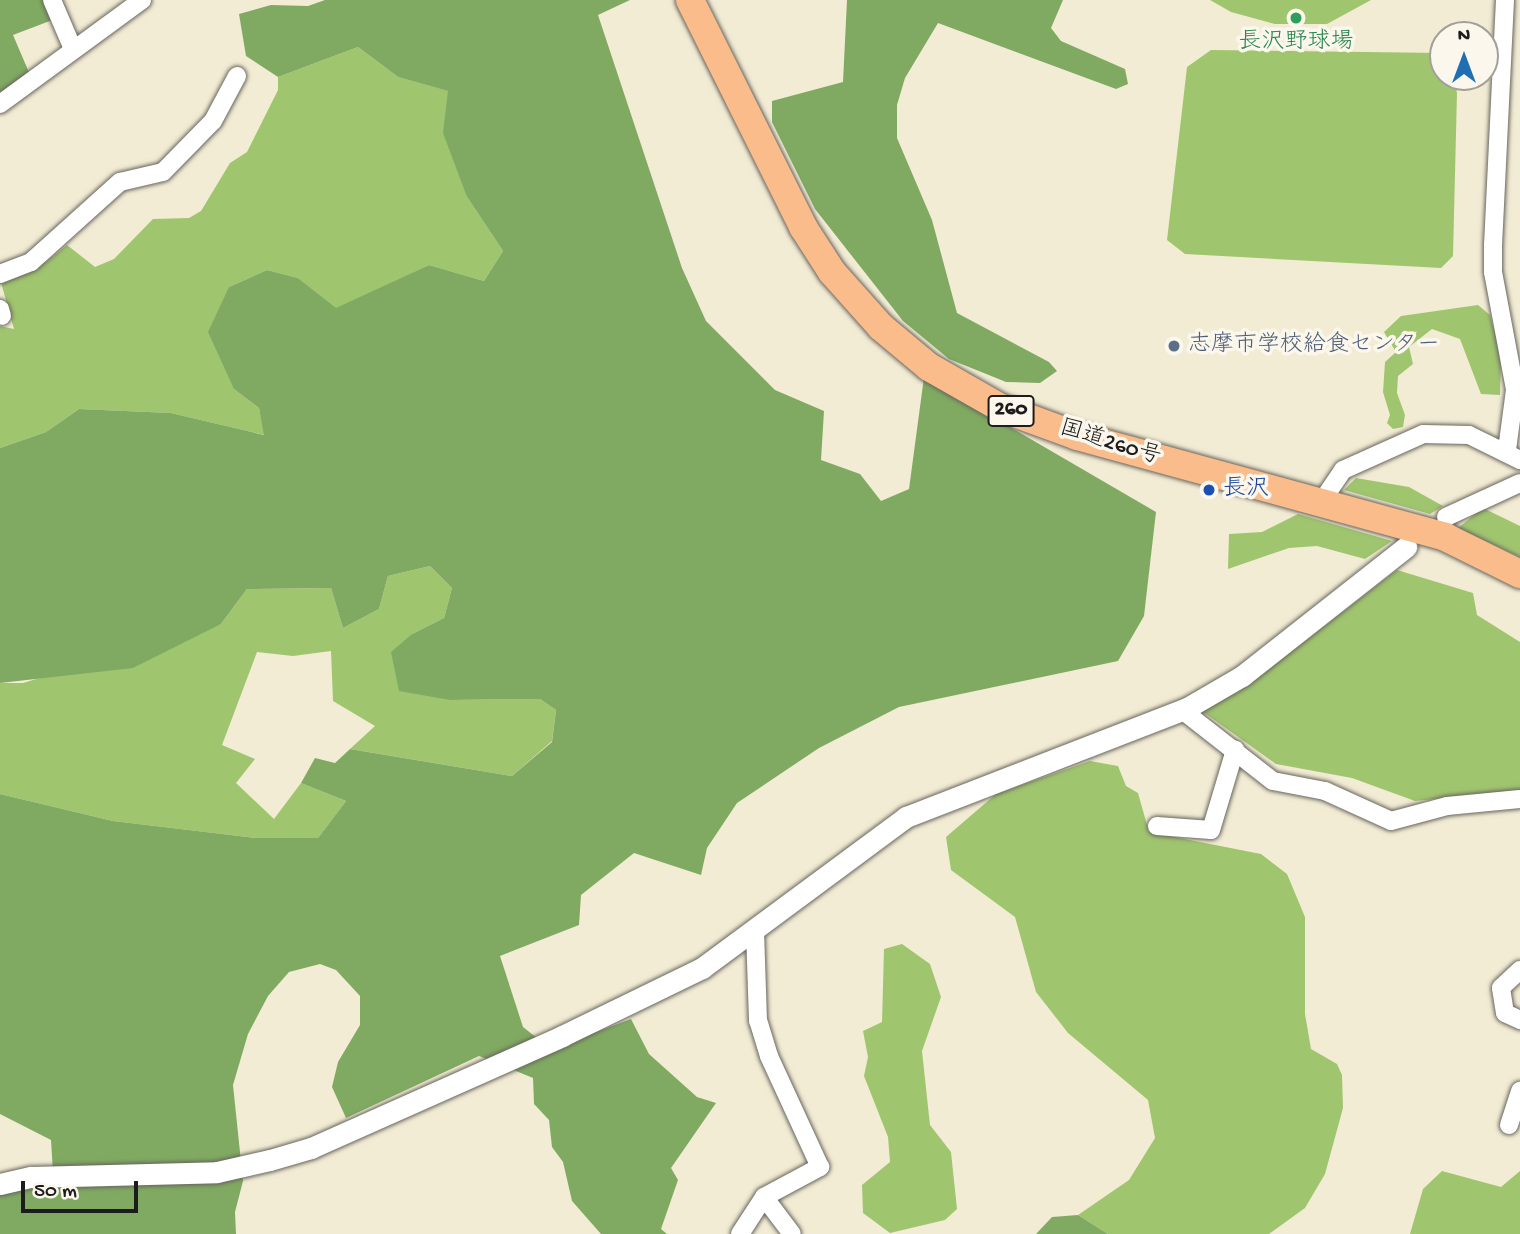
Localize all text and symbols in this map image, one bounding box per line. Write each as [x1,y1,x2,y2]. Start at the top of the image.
marker: 長沢野球場 [1288,10,1304,26]
north arrow [1429,21,1499,91]
text: N [1458,25,1470,48]
place label: 長沢野球場 [1239,29,1353,57]
place label: 志摩市学校給食センター [1188,332,1441,360]
marker: 志摩市学校給食センター [1166,338,1182,354]
road number: 260 [986,394,1036,428]
street label: 国道260号 [1056,415,1164,473]
place label: 長沢 [1223,476,1269,504]
marker: 長沢 [1201,482,1217,498]
scale bar [24,1168,142,1212]
text: 50 m [34,1180,77,1205]

